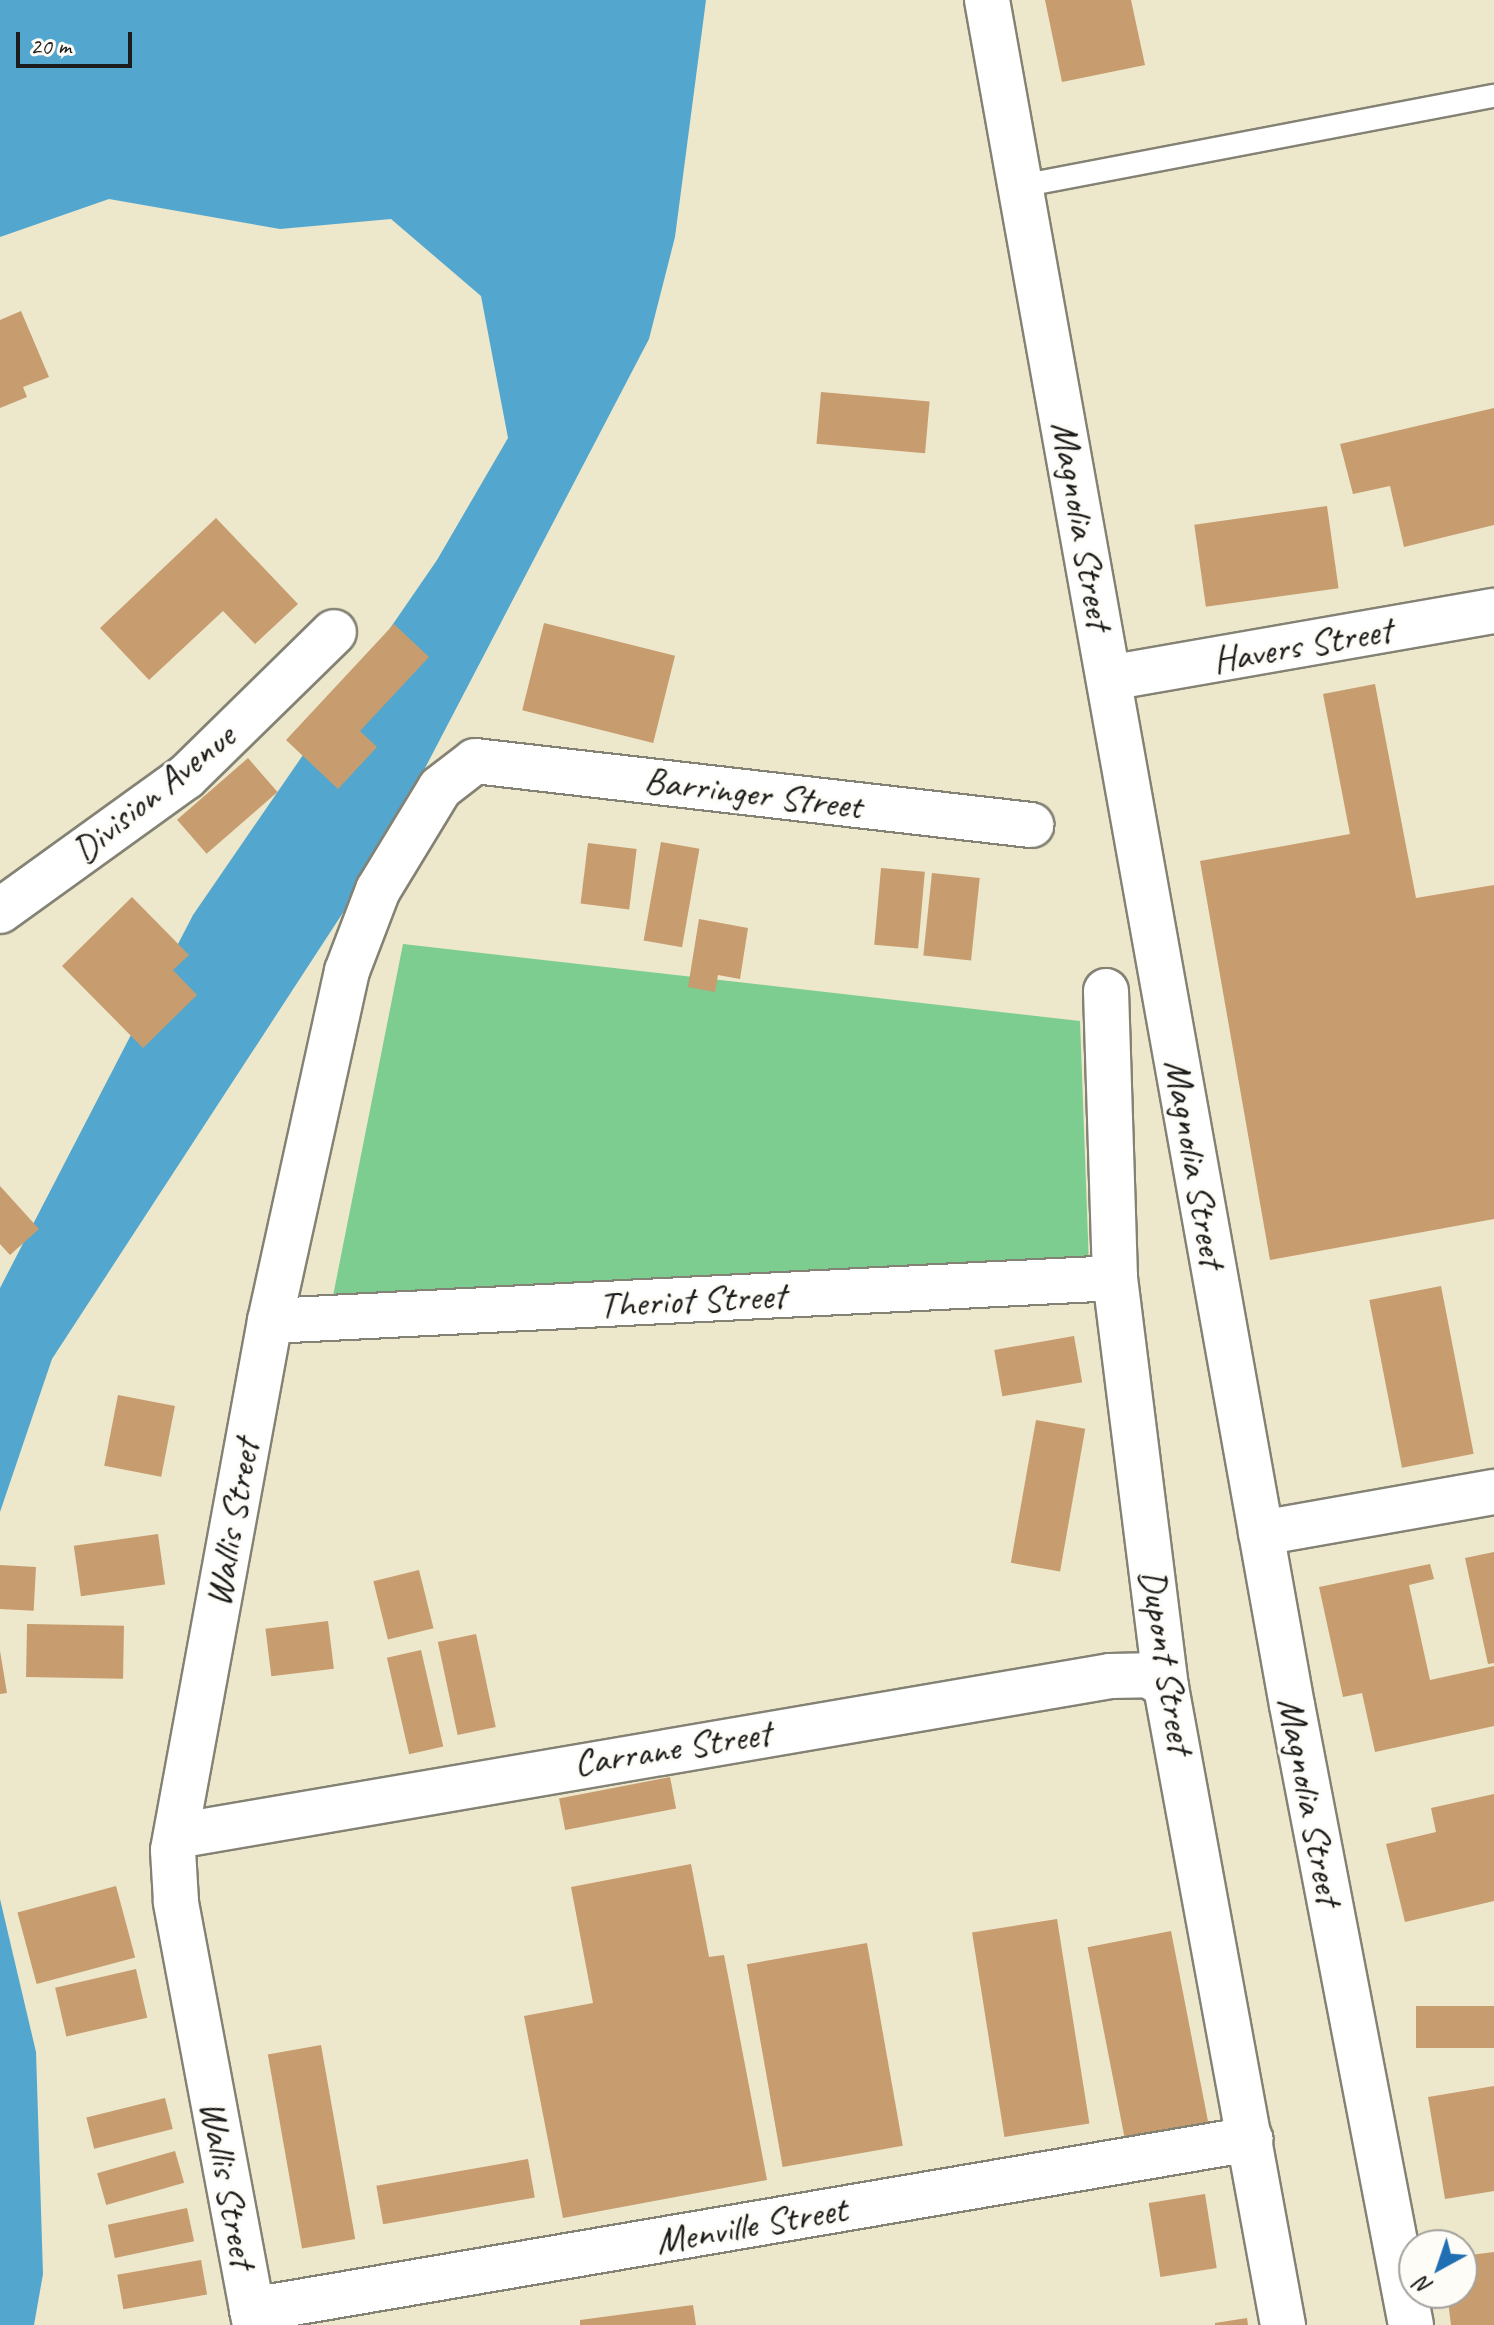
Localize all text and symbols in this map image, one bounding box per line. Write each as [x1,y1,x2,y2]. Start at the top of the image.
scale bar [20,16,136,66]
text: 20 m [30,31,71,61]
street label: Magnolia Street [1041,418,1123,632]
street label: Havers Street [1209,607,1395,683]
street label: Division Avenue [62,713,244,873]
street label: Barringer Street [641,757,865,829]
street label: Magnolia Street [1154,1056,1236,1270]
street label: Theriot Street [597,1272,787,1328]
street label: Wallis Street [195,1436,269,1610]
street label: Dupont Street [1130,1566,1204,1756]
street label: Magnolia Street [1268,1694,1352,1908]
street label: Carrane Street [570,1710,774,1786]
street label: Wallis Street [190,2097,266,2271]
street label: Menville Street [652,2186,850,2264]
north arrow [1398,2229,1478,2309]
text: N [1410,2271,1438,2301]

